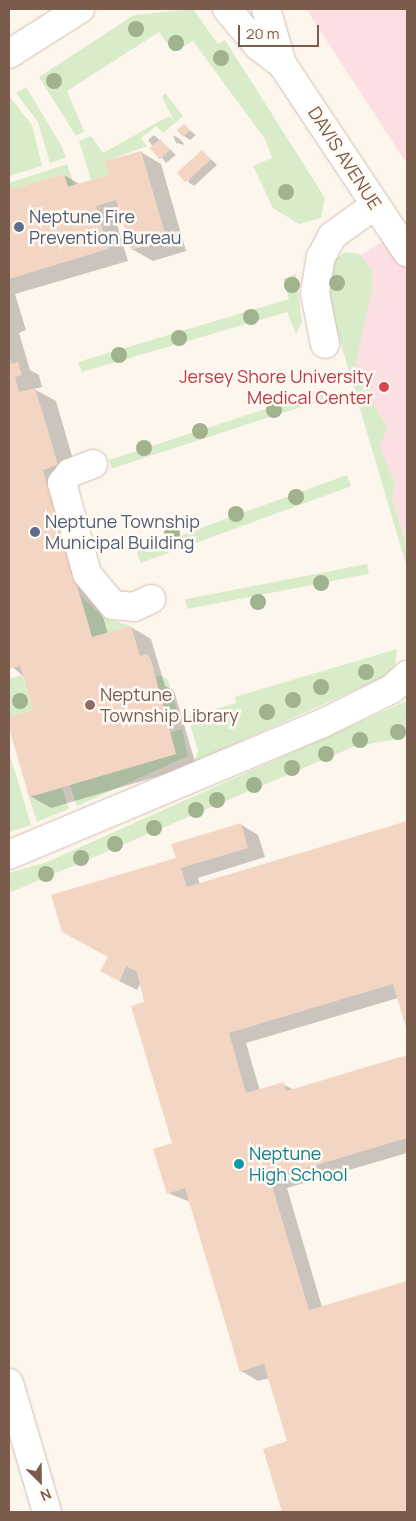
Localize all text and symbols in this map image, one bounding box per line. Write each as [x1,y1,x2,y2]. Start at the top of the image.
scale bar [241,15,322,47]
text: 20 m [246,23,279,44]
street label: DAVIS AVENUE [304,103,386,213]
place label: Neptune Fire Prevention Bureau [29,206,181,248]
marker: Neptune Fire Prevention Bureau [13,221,25,233]
place label: Jersey Shore University Medical Center [179,366,373,408]
marker: Jersey Shore University Medical Center [377,380,391,394]
place label: Neptune Township Municipal Building [45,511,200,554]
marker: Neptune Township Municipal Building [29,526,41,538]
place label: Neptune Township Library [100,684,239,726]
marker: Neptune Township Library [84,699,96,711]
place label: Neptune High School [249,1143,348,1186]
marker: Neptune High School [233,1158,245,1170]
north arrow [15,1456,65,1506]
text: N [38,1485,54,1506]

